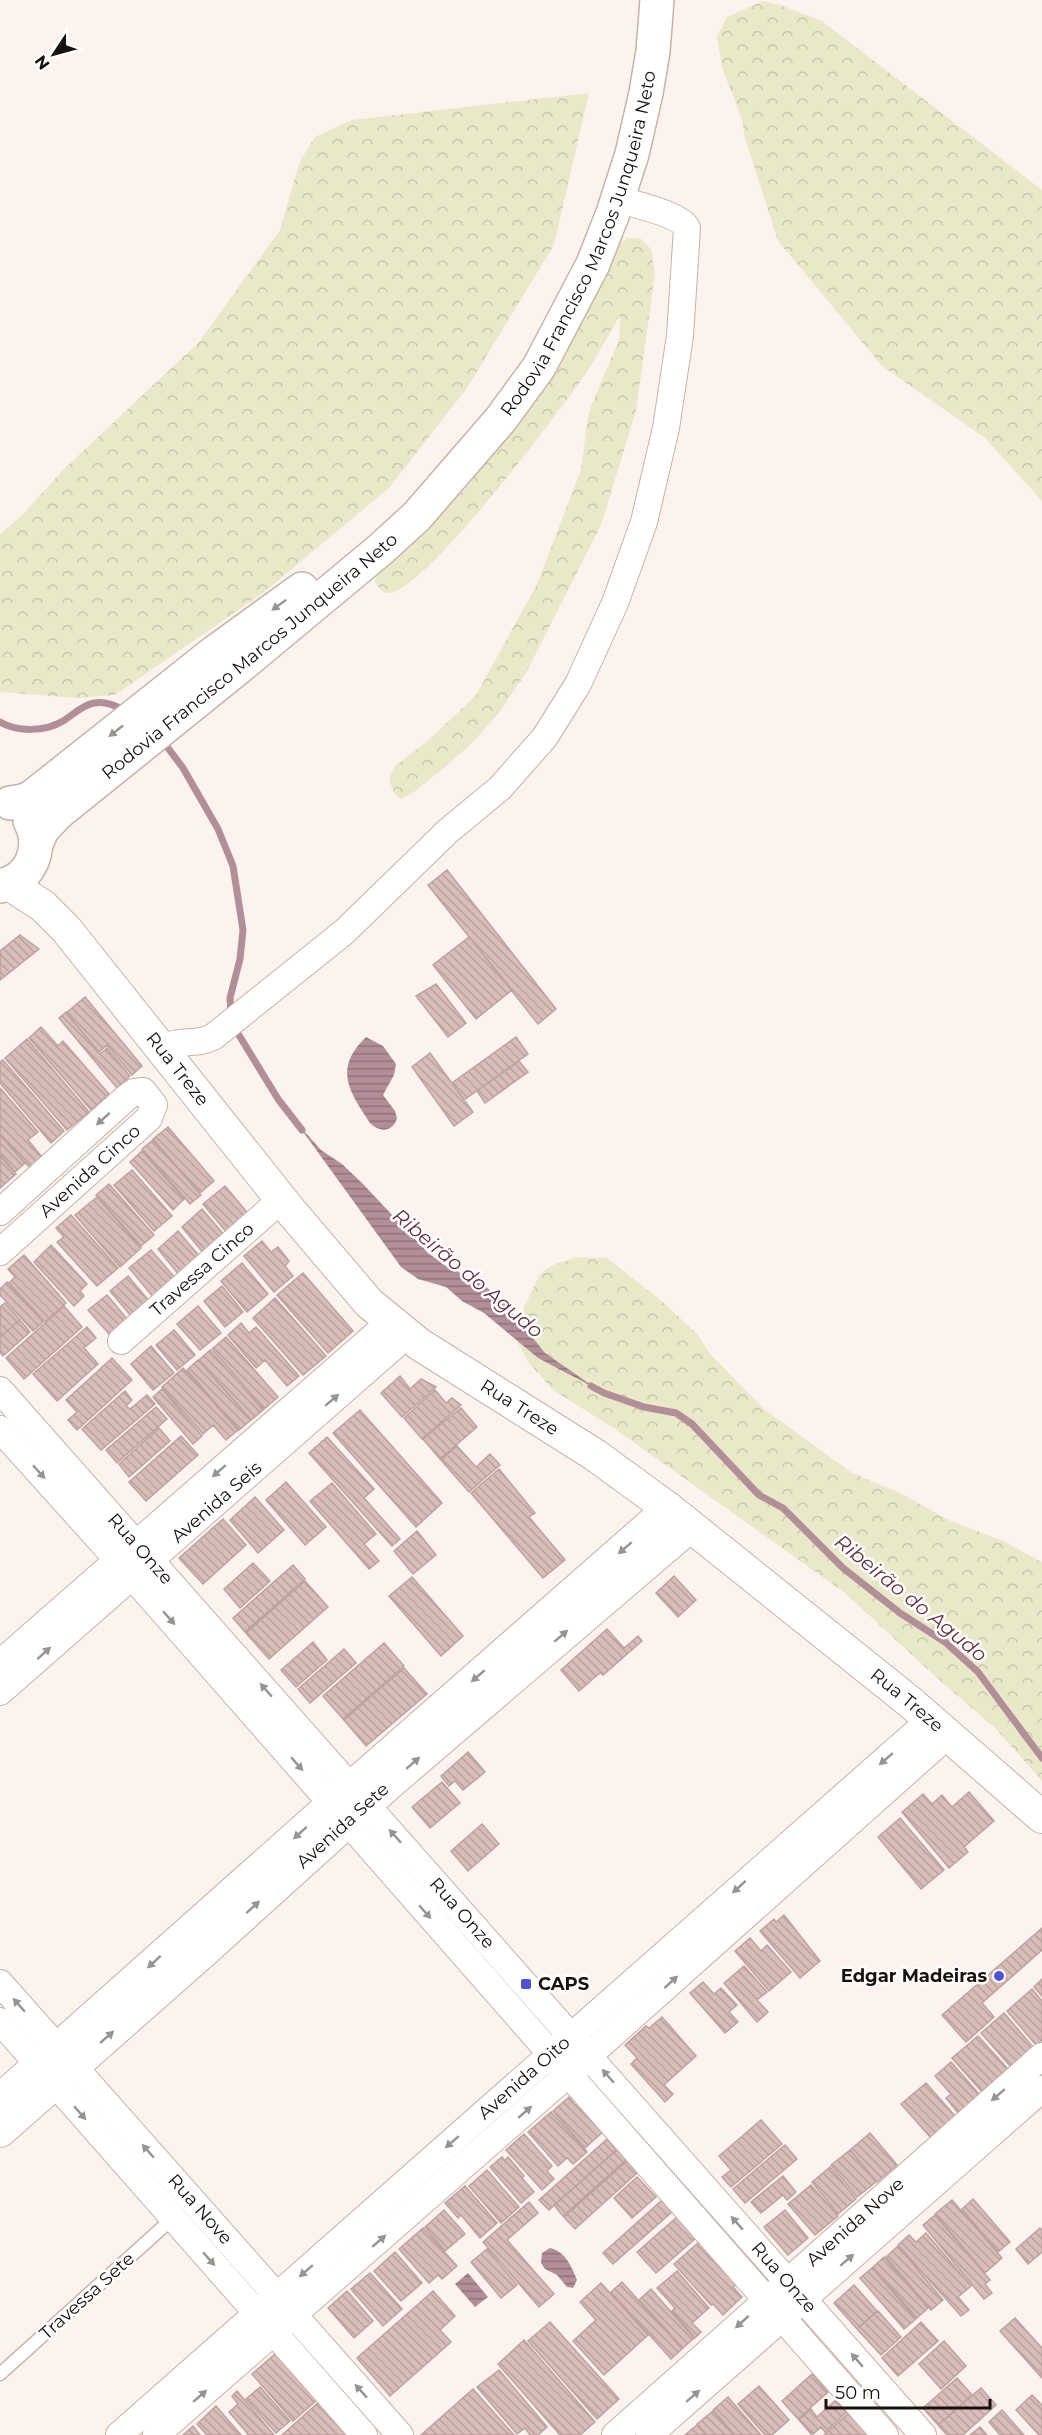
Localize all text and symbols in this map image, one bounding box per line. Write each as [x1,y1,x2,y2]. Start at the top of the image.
north arrow [24,24,84,84]
text: N [31,52,54,73]
street label: Rodovia Francisco Marcos Junqueira Neto [496,69,661,420]
street label: Rodovia Francisco Marcos Junqueira Neto [97,528,402,784]
one-way arrow [272,599,288,611]
one-way arrow [108,724,123,737]
street label: Rua Treze [141,1028,214,1110]
one-way arrow [96,1112,111,1125]
street label: Avenida Cinco [35,1120,145,1222]
water label: Ribeirão do Agudo [388,1203,548,1343]
street label: Travessa Cinco [145,1218,259,1321]
street label: Rua Treze [476,1375,563,1440]
one-way arrow [324,1394,339,1407]
street label: Avenida Seis [167,1456,266,1548]
one-way arrow [32,1464,45,1479]
one-way arrow [212,1464,227,1478]
street label: Rua Onze [103,1509,178,1589]
water label: Ribeirão do Agudo [830,1529,992,1667]
one-way arrow [618,1541,633,1554]
one-way arrow [162,1610,175,1626]
one-way arrow [553,1630,568,1643]
one-way arrow [36,1646,51,1660]
street label: Rua Treze [866,1664,948,1737]
one-way arrow [471,1669,486,1682]
one-way arrow [260,1683,273,1698]
one-way arrow [879,1752,894,1765]
one-way arrow [290,1757,304,1772]
one-way arrow [405,1757,420,1770]
street label: Avenida Sete [292,1778,394,1873]
one-way arrow [293,1826,308,1839]
one-way arrow [389,1829,402,1844]
street label: Rua Onze [425,1873,499,1953]
one-way arrow [732,1880,747,1894]
one-way arrow [245,1900,260,1914]
one-way arrow [418,1904,431,1919]
one-way arrow [147,1955,162,1969]
place label: Edgar Madeiras [841,1965,987,1987]
marker: Edgar Madeiras [992,1969,1006,1983]
place label: CAPS [538,1973,589,1995]
one-way arrow [663,1976,678,1989]
marker: CAPS [519,1977,533,1991]
one-way arrow [13,1998,26,2013]
one-way arrow [99,2031,114,2044]
street label: Avenida Oito [473,2031,575,2124]
one-way arrow [601,2069,615,2084]
one-way arrow [991,2088,1006,2101]
one-way arrow [73,2105,87,2120]
one-way arrow [517,2106,532,2119]
one-way arrow [445,2135,460,2148]
one-way arrow [142,2144,155,2159]
street label: Rua Nove [163,2169,237,2249]
street label: Avenida Nove [802,2173,909,2271]
one-way arrow [731,2216,744,2231]
one-way arrow [371,2235,386,2248]
street label: Rua Onze [747,2237,821,2318]
street label: Travessa Sete [35,2248,139,2344]
one-way arrow [202,2251,215,2266]
one-way arrow [839,2254,854,2267]
one-way arrow [299,2264,314,2277]
one-way arrow [734,2315,750,2328]
one-way arrow [850,2352,864,2367]
scale bar [826,2372,990,2410]
text: 50 m [835,2382,881,2404]
one-way arrow [355,2384,368,2399]
one-way arrow [193,2389,208,2403]
one-way arrow [685,2390,700,2403]

